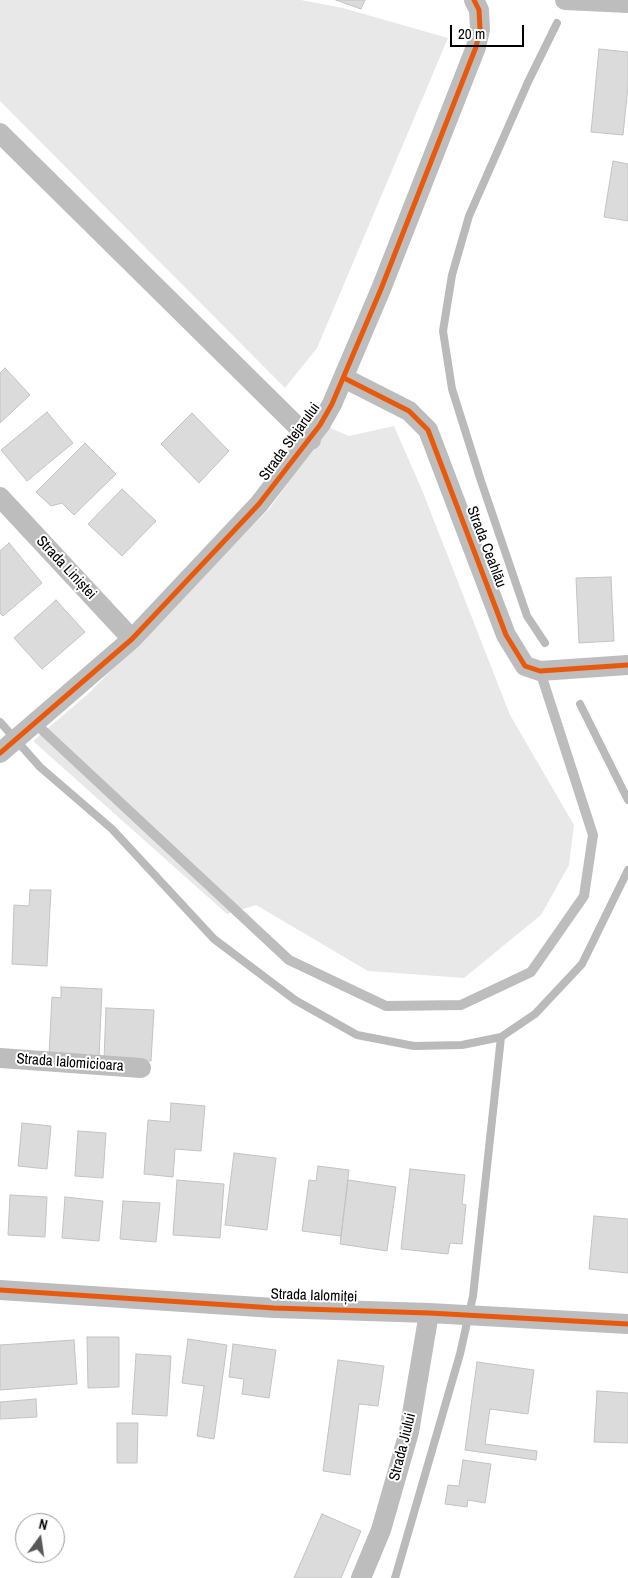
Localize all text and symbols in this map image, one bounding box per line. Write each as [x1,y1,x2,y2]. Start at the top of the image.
scale bar [453,15,527,47]
text: 20 m [458,23,485,44]
street label: Strada Stejarului [256,400,324,484]
street label: Strada Ceahlău [462,504,510,590]
street label: Strada Liniștei [32,533,100,603]
street label: Strada Ialomicioara [16,1050,124,1076]
street label: Strada Ialomiței [270,1285,358,1307]
street label: Strada Jiului [386,1411,420,1483]
north arrow [15,1513,65,1563]
text: N [37,1515,50,1534]

